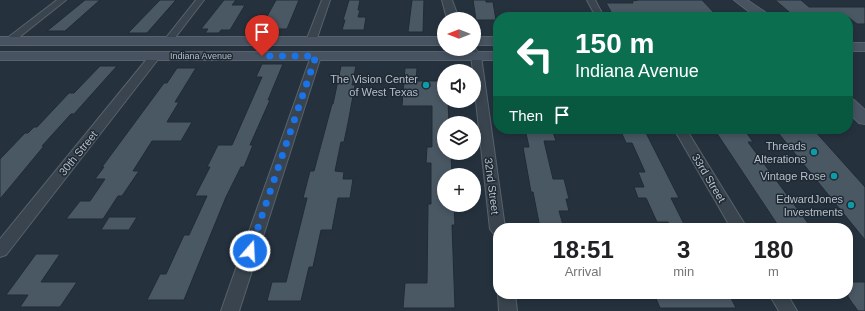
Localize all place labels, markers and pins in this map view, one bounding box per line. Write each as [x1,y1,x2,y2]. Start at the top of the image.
pin [245,15,279,56]
place label: The Vision Center of West Texas [330,73,418,98]
marker: The Vision Center of West Texas [421,80,431,90]
place label: Threads Alterations [754,140,806,165]
marker: Threads Alterations [809,147,819,157]
place label: Vintage Rose [760,170,826,182]
marker: Vintage Rose [829,171,839,181]
place label: EdwardJones Investments [776,193,843,218]
marker: EdwardJones Investments [846,200,856,210]

